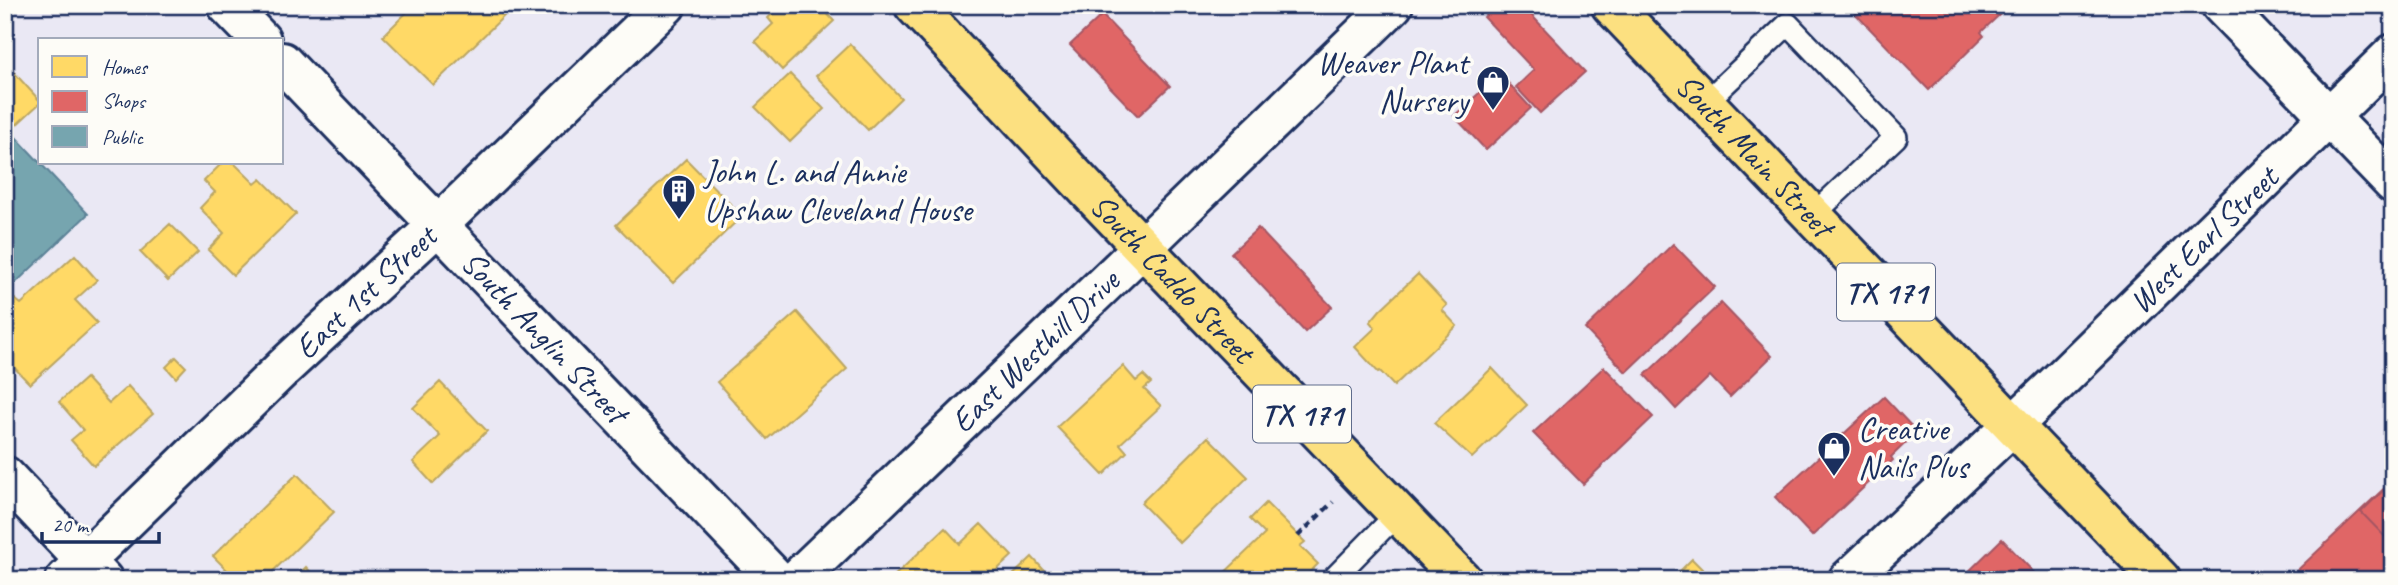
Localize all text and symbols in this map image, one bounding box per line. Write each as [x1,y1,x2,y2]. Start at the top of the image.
legend [38,38,284,164]
place label: Weaver Plant Nursery [1317,42,1471,122]
text: Homes [102,54,149,80]
shop icon: Weaver Plant Nursery [1474,63,1512,112]
street label: South Main Street [1667,65,1845,249]
text: Shops [102,88,147,114]
text: Public [102,124,144,150]
place label: John L. and Annie Upshaw Cleveland House [702,151,974,231]
street label: West Earl Street [2120,155,2289,322]
building icon: John L. and Annie Upshaw Cleveland House [660,172,698,221]
street label: South Caddo Street [1081,185,1265,374]
street label: East 1st Street [285,214,447,368]
street label: South Anglin Street [452,242,640,435]
street label: East Westhill Drive [942,259,1130,441]
road number: TX 171 [1837,264,1935,320]
road number: TX 171 [1253,386,1351,442]
place label: Creative Nails Plus [1858,408,1971,488]
shop icon: Creative Nails Plus [1815,429,1853,478]
scale bar [42,501,159,545]
text: 20 m [52,512,90,538]

